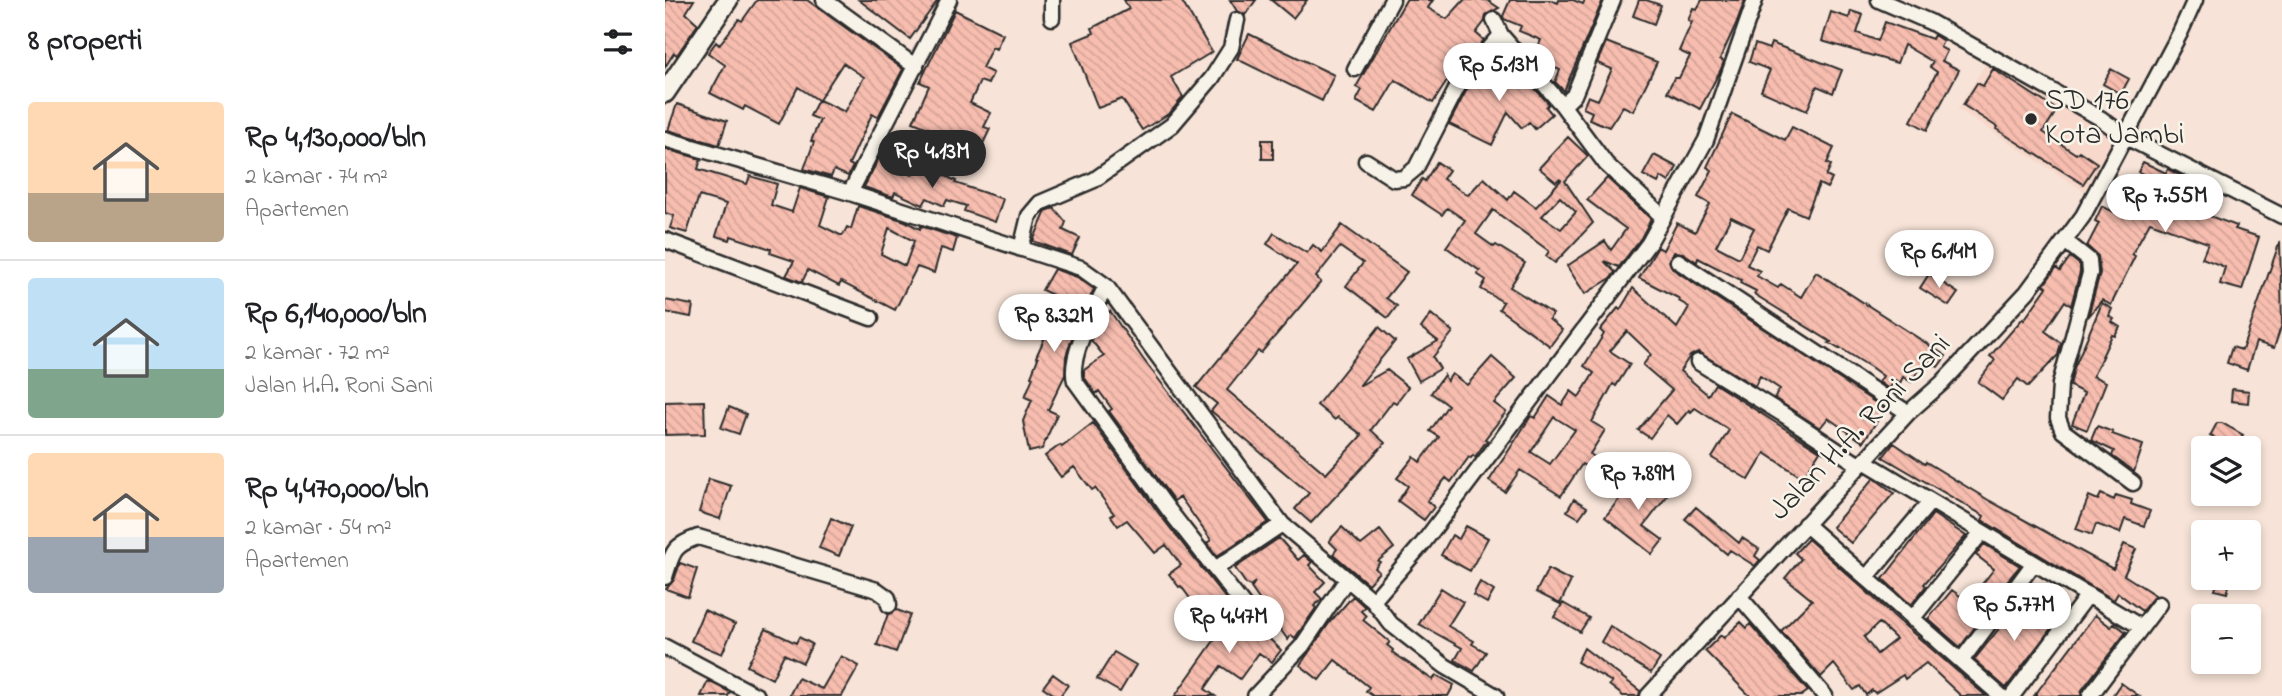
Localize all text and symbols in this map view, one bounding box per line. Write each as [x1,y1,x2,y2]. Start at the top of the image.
text: 8 properti [28,20,143,64]
icon: filters [599,23,637,61]
pin: Rp 5.13M [1427,43,1571,103]
text: Rp 5.13M [1459,49,1539,82]
place label: SD 176 Kota Jambi [2045,80,2184,158]
marker: SD 176 Kota Jambi [2023,111,2039,127]
text: Rp 4,130,000/bln [245,117,426,161]
icon: home [84,130,168,214]
pin: Rp 4.13M [860,130,1004,190]
text: Rp 4.13M [894,136,970,169]
text: 2 kamar · 74 m² [245,161,388,194]
pin: Rp 7.55M [2093,174,2237,234]
text: Rp 7.55M [2122,180,2208,213]
text: Apartemen [245,194,349,227]
pin: Rp 6.14M [1867,230,2011,290]
text: Rp 6.14M [1901,236,1977,269]
text: Rp 6,140,000/bln [245,293,427,337]
pin: Rp 8.32M [982,294,1126,354]
text: Rp 8.32M [1014,300,1094,333]
icon: home [84,306,168,390]
street label: Jalan H.A. Roni Sani [1760,324,1962,532]
text: 2 kamar · 72 m² [245,337,390,370]
text: Jalan H.A. Roni Sani [245,370,433,403]
map controls [2191,436,2261,674]
button: layers [2191,436,2261,506]
pin: Rp 7.89M [1566,452,1710,512]
text: Rp 7.89M [1601,458,1675,491]
text: Rp 4,470,000/bln [245,468,429,512]
icon: home [84,481,168,565]
text: 2 kamar · 54 m² [245,512,392,545]
button: + [2191,520,2261,590]
text: Apartemen [245,545,349,578]
pin: Rp 5.77M [1942,584,2086,643]
text: Rp 5.77M [1973,589,2055,622]
pin: Rp 4.47M [1157,596,1301,655]
text: Rp 4.47M [1190,601,1268,634]
button: − [2191,604,2261,674]

